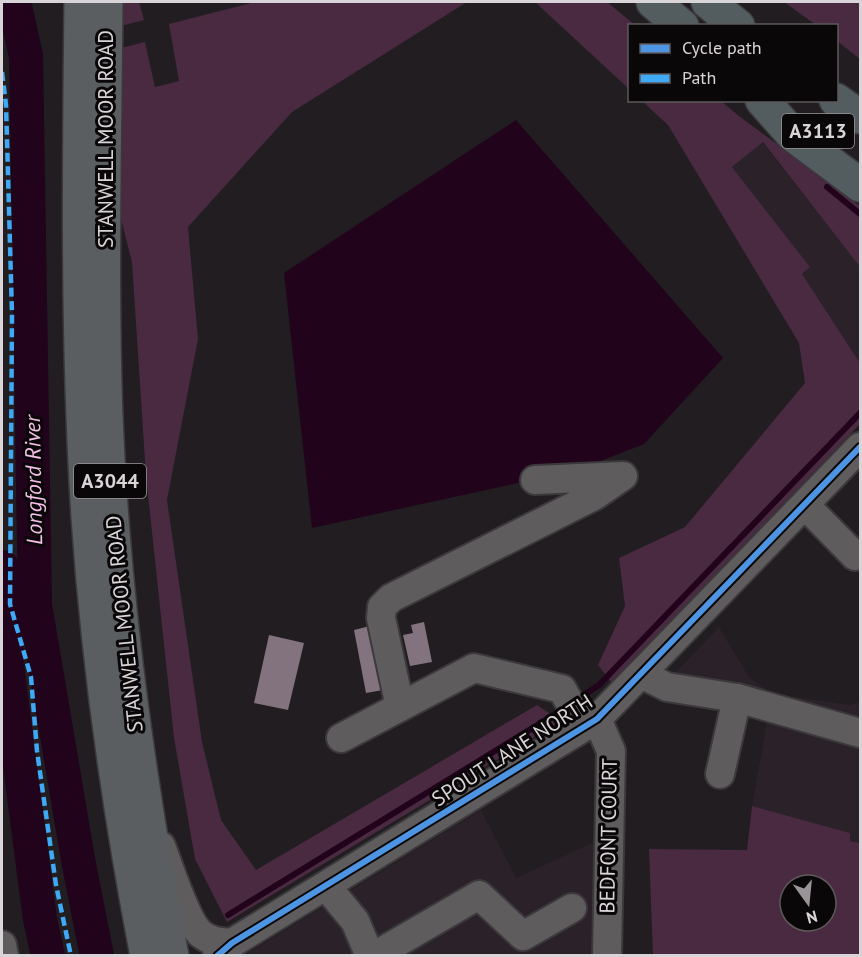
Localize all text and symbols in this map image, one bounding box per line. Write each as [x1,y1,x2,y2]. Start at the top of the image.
legend [628,24,838,102]
street label: STANWELL MOOR ROAD [92,30,119,248]
text: Cycle path [682,36,762,59]
text: Path [682,66,716,89]
road number: A3113 [782,114,854,148]
water label: Longford River [18,413,48,545]
road number: A3044 [74,464,146,498]
street label: STANWELL MOOR ROAD [99,514,149,734]
street label: SPOUT LANE NORTH [426,688,598,812]
street label: BEDFONT COURT [593,758,623,914]
north arrow [778,873,838,933]
text: N [804,906,820,929]

